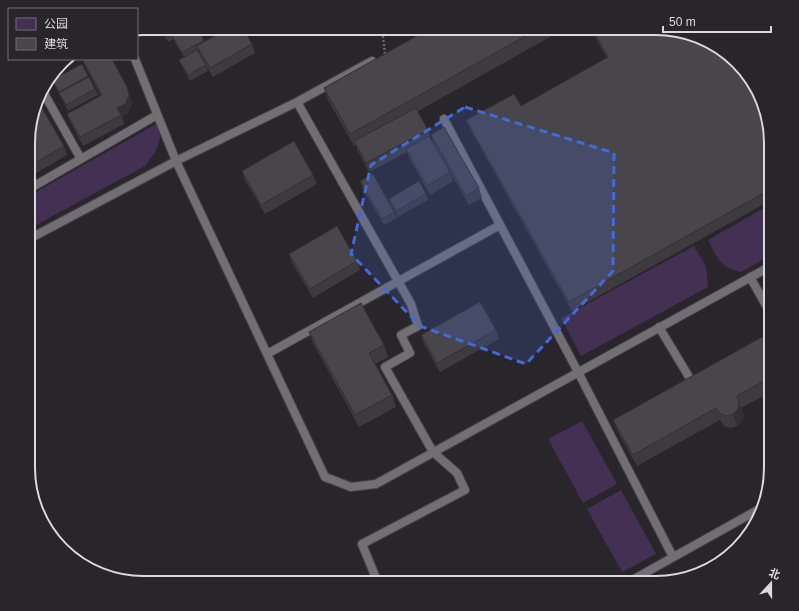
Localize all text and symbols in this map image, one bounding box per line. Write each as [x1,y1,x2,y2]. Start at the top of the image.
legend [8,8,138,60]
scale bar [663,8,771,34]
text: 50 m [669,15,696,29]
text: 公园 [44,17,68,31]
text: 建筑 [44,37,68,51]
north arrow [751,563,791,603]
text: 北 [767,566,782,581]

